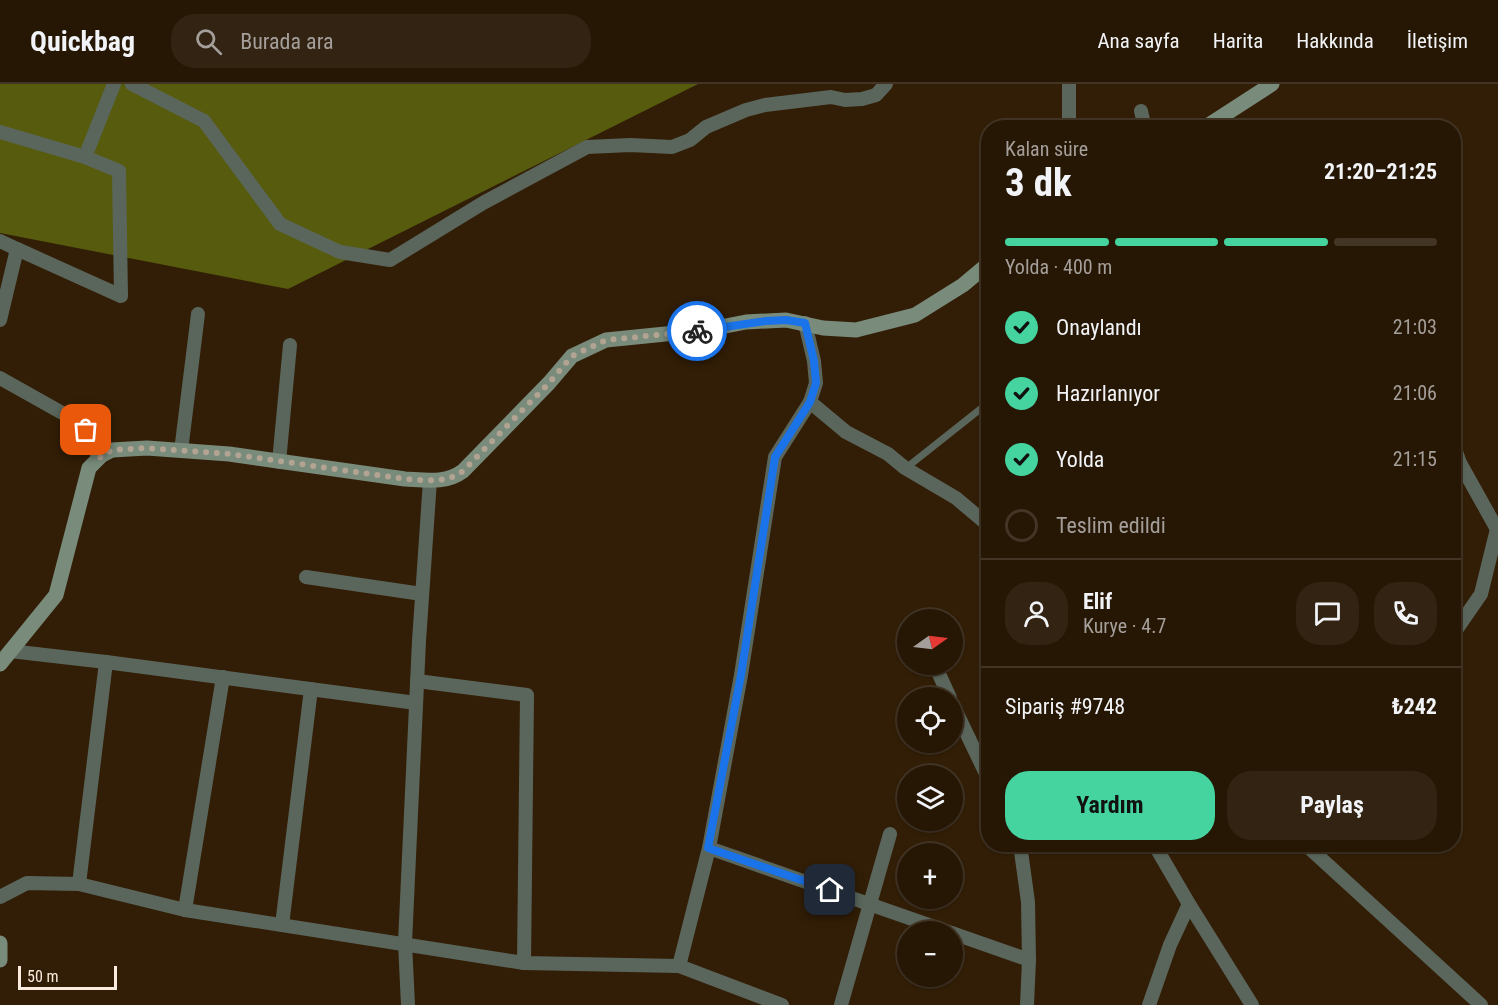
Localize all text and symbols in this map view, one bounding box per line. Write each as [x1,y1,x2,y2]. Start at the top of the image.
search box [171,14,591,68]
text: Quickbag [30,25,135,58]
icon: search [192,25,225,58]
text: Burada ara [240,29,333,54]
text: Ana sayfa [1097,29,1180,53]
text: Harita [1213,29,1263,53]
text: Hakkında [1296,29,1374,53]
text: İletişim [1407,29,1468,53]
text: Kalan süre [1005,137,1088,161]
text: 21:20–21:25 [1324,159,1437,184]
text: 3 dk [1005,160,1072,206]
text: Yolda · 400 m [1005,255,1112,279]
courier [667,301,727,361]
icon: check [1005,311,1038,344]
icon: bike [681,315,714,348]
text: Onaylandı [1056,315,1142,340]
text: 21:03 [1393,315,1437,339]
icon: check [1005,377,1038,410]
text: Hazırlanıyor [1056,381,1160,406]
text: 21:06 [1393,381,1437,405]
pin [60,404,111,455]
icon: bag [69,413,102,446]
icon: check [1005,443,1038,476]
text: Yolda [1056,447,1104,472]
text: 21:15 [1393,447,1437,471]
text: Teslim edildi [1056,513,1166,538]
button: person [1005,582,1068,645]
button: chat [1296,582,1359,645]
button: phone [1374,582,1437,645]
text: Elif [1083,589,1112,614]
north arrow [897,609,963,675]
map controls [897,609,963,987]
text: Kurye · 4.7 [1083,614,1166,638]
button: locate [897,687,963,753]
text: Sipariş #9748 [1005,694,1125,719]
text: ₺242 [1392,694,1437,719]
button: layers [897,765,963,831]
button: Yardım [1005,771,1215,840]
button: Paylaş [1227,771,1437,840]
button: + [897,843,963,909]
pin [804,864,855,915]
icon: home [813,873,846,906]
button: − [897,921,963,987]
scale bar [18,963,117,990]
text: 50 m [27,967,59,986]

